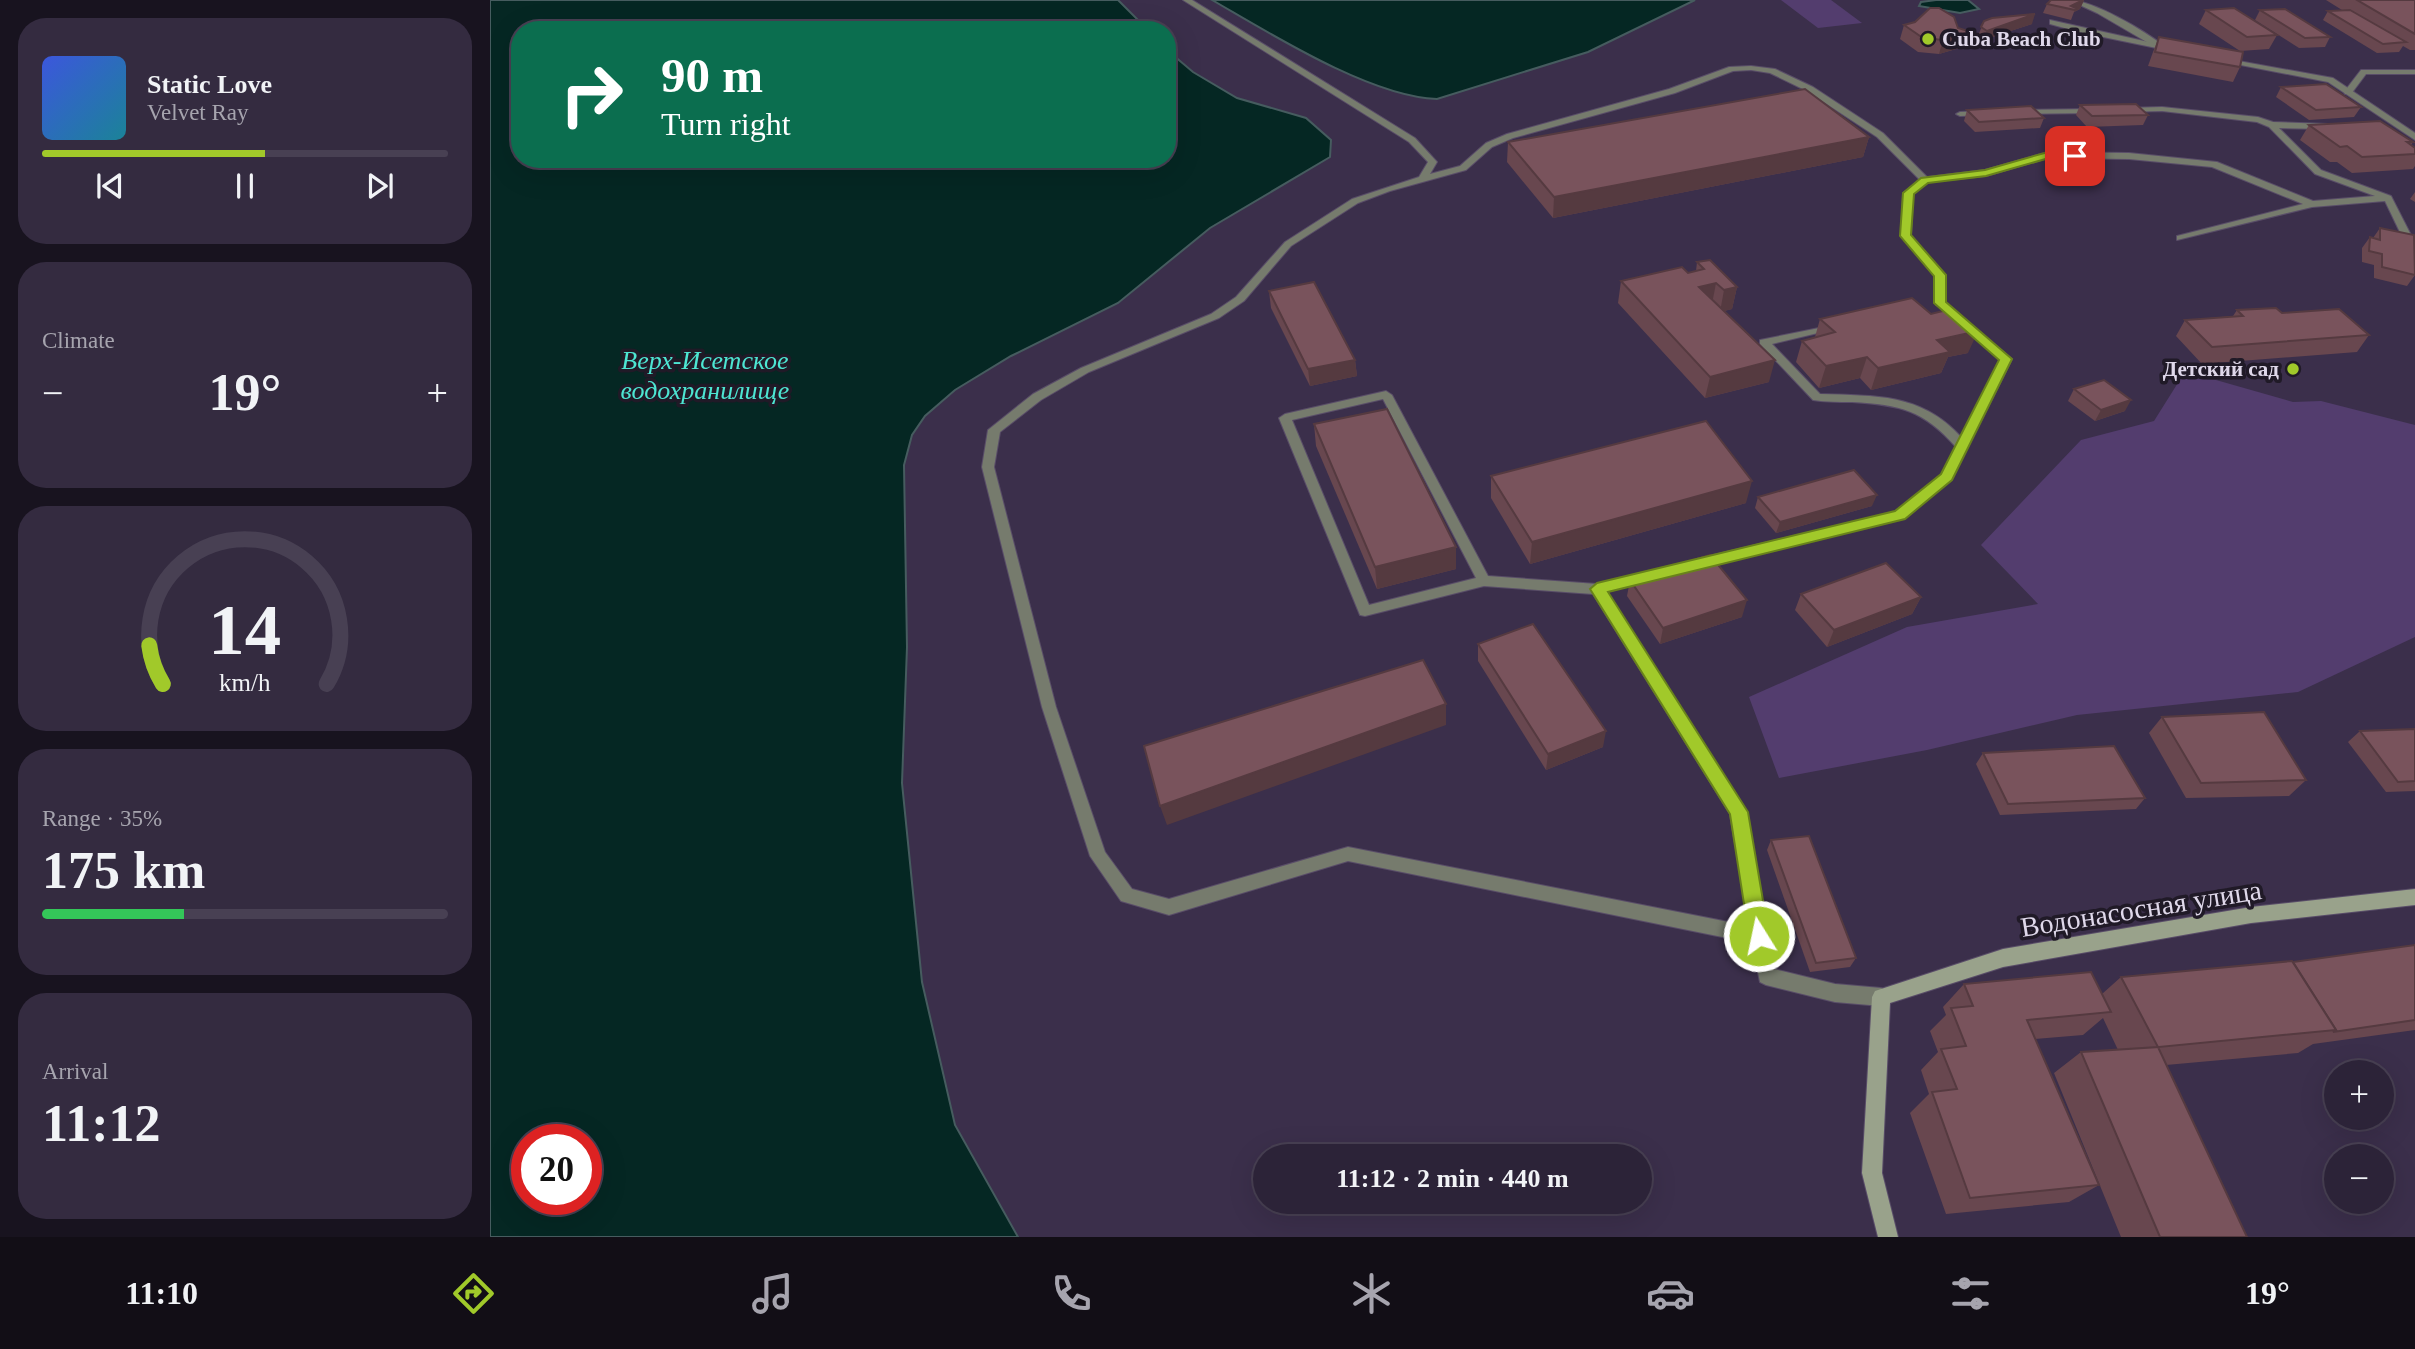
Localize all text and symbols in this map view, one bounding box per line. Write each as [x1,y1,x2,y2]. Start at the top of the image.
place label: Cuba Beach Club [1942,27,2101,51]
marker: Cuba Beach Club [1920,31,1936,47]
text: 90 m [661,48,763,103]
icon: right [546,49,637,140]
text: Static Love [147,70,272,99]
text: Velvet Ray [147,100,249,125]
text: Turn right [661,106,791,142]
pin [2045,126,2105,186]
icon: arrive [2056,137,2094,175]
icon: previous [91,167,129,205]
icon: pause [226,167,264,205]
icon: next [361,167,399,205]
text: Climate [42,328,115,353]
water label: Верх-Исетское водохранилище [621,346,789,405]
place label: Детский сад [2163,357,2279,381]
marker: Детский сад [2285,361,2301,377]
text: 19° [209,364,281,421]
text: − [42,372,63,414]
text: + [427,372,448,414]
text: 14 [209,590,281,671]
text: km/h [219,669,271,696]
text: Range · 35% [42,806,162,831]
text: 175 km [42,842,205,899]
street label: Водонасосная улица [2018,874,2264,943]
position arrow [1722,899,1796,973]
text: Arrival [42,1059,108,1084]
map controls [2324,1060,2394,1214]
button: + [2324,1060,2394,1130]
text: 11:12 [42,1095,160,1152]
speed limit sign: 20 [511,1124,602,1215]
button: − [2324,1144,2394,1214]
text: 11:12 · 2 min · 440 m [1336,1164,1569,1193]
icon: directions [449,1269,498,1318]
icon: music [748,1269,797,1318]
icon: phone [1047,1269,1096,1318]
icon: climate [1347,1269,1396,1318]
icon: car [1646,1269,1695,1318]
icon: filters [1946,1269,1995,1318]
text: 11:10 [125,1275,198,1311]
text: 19° [2245,1275,2290,1311]

